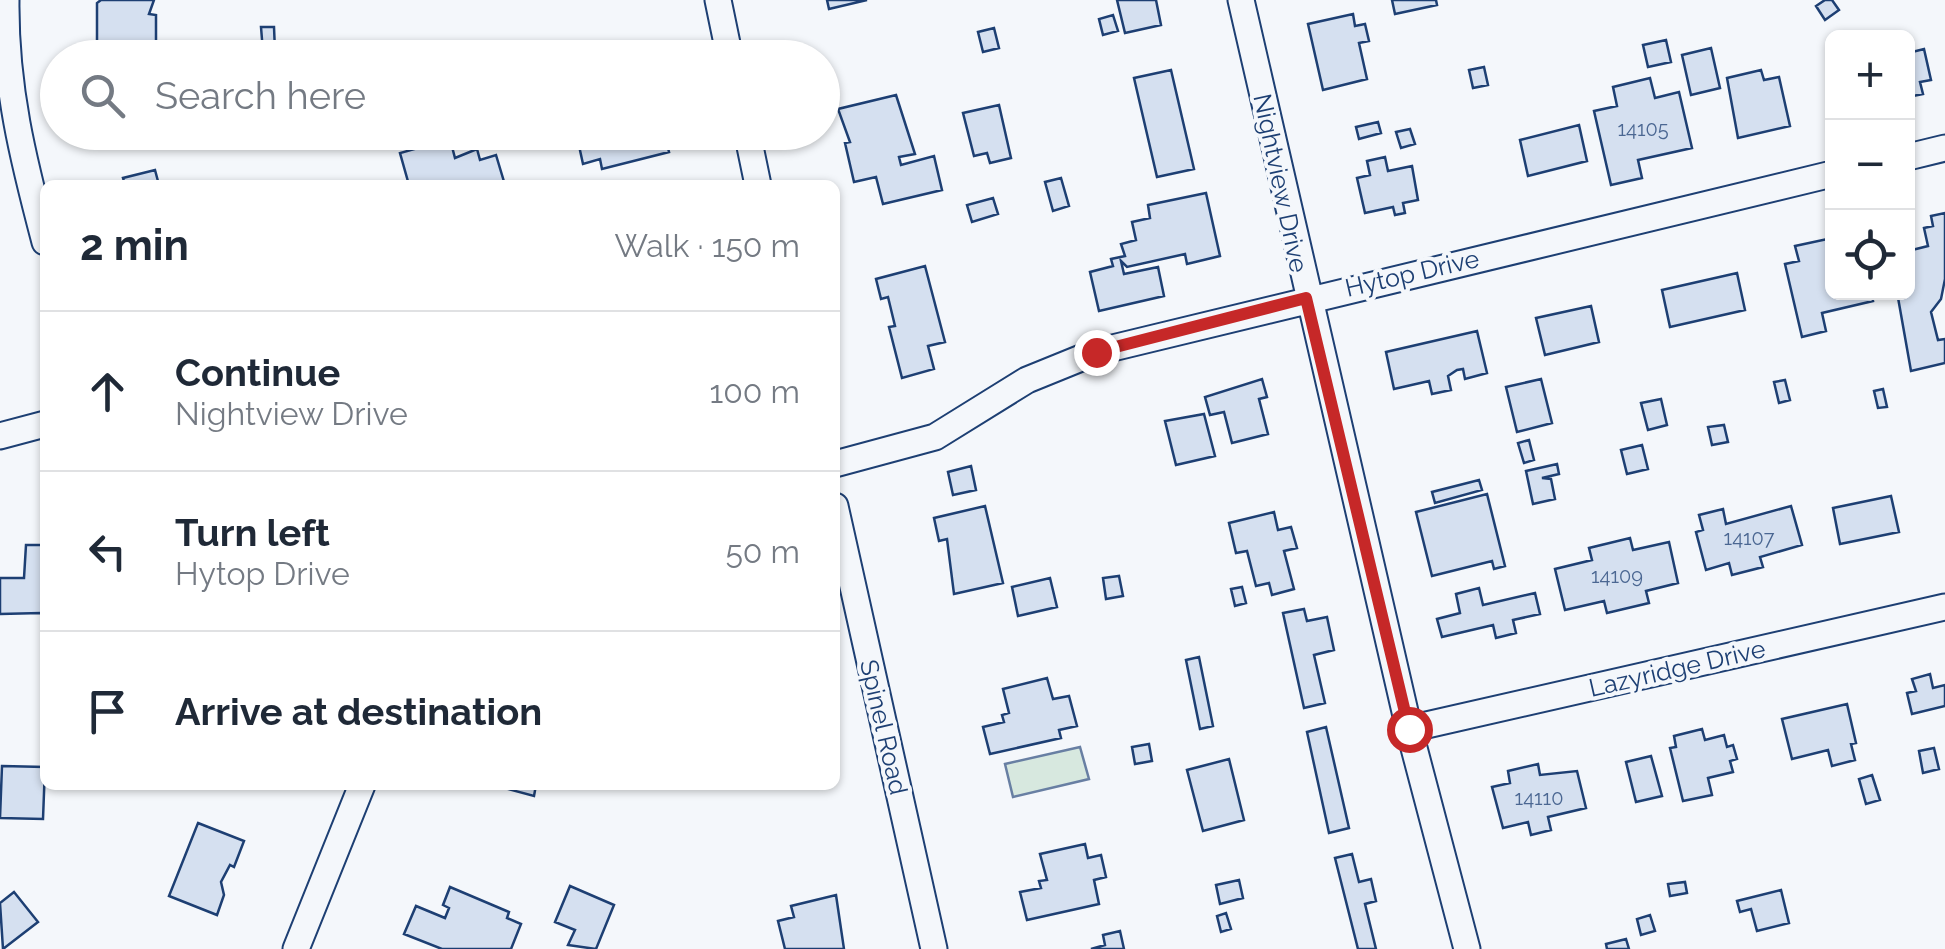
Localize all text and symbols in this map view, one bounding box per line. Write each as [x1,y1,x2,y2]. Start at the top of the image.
map controls [1825,30,1915,300]
button: + [1825,30,1915,120]
search box [40,40,840,150]
icon: search [75,68,130,123]
text: Search here [155,73,366,118]
street label: Nightview Drive [1247,91,1315,275]
house number: 14105 [1617,117,1669,141]
button: − [1825,120,1915,210]
button: locate [1825,210,1915,300]
text: 2 min [80,221,189,270]
text: Walk · 150 m [614,227,800,264]
street label: Hytop Drive [1342,243,1482,303]
route end [1074,330,1120,376]
text: Continue [175,350,340,395]
icon: ahead [80,364,135,419]
text: 100 m [710,373,800,410]
text: Nightview Drive [175,395,408,432]
text: Turn left [175,510,330,555]
icon: left [80,524,135,579]
house number: 14107 [1724,526,1775,550]
text: 50 m [725,533,800,570]
text: Hytop Drive [175,555,350,592]
house number: 14109 [1591,564,1643,588]
street label: Lazyridge Drive [1586,633,1768,703]
street label: Spinel Road [854,657,914,797]
icon: arrive [80,684,135,739]
text: Arrive at destination [175,689,542,734]
route start [1387,707,1433,753]
house number: 14110 [1515,786,1563,810]

